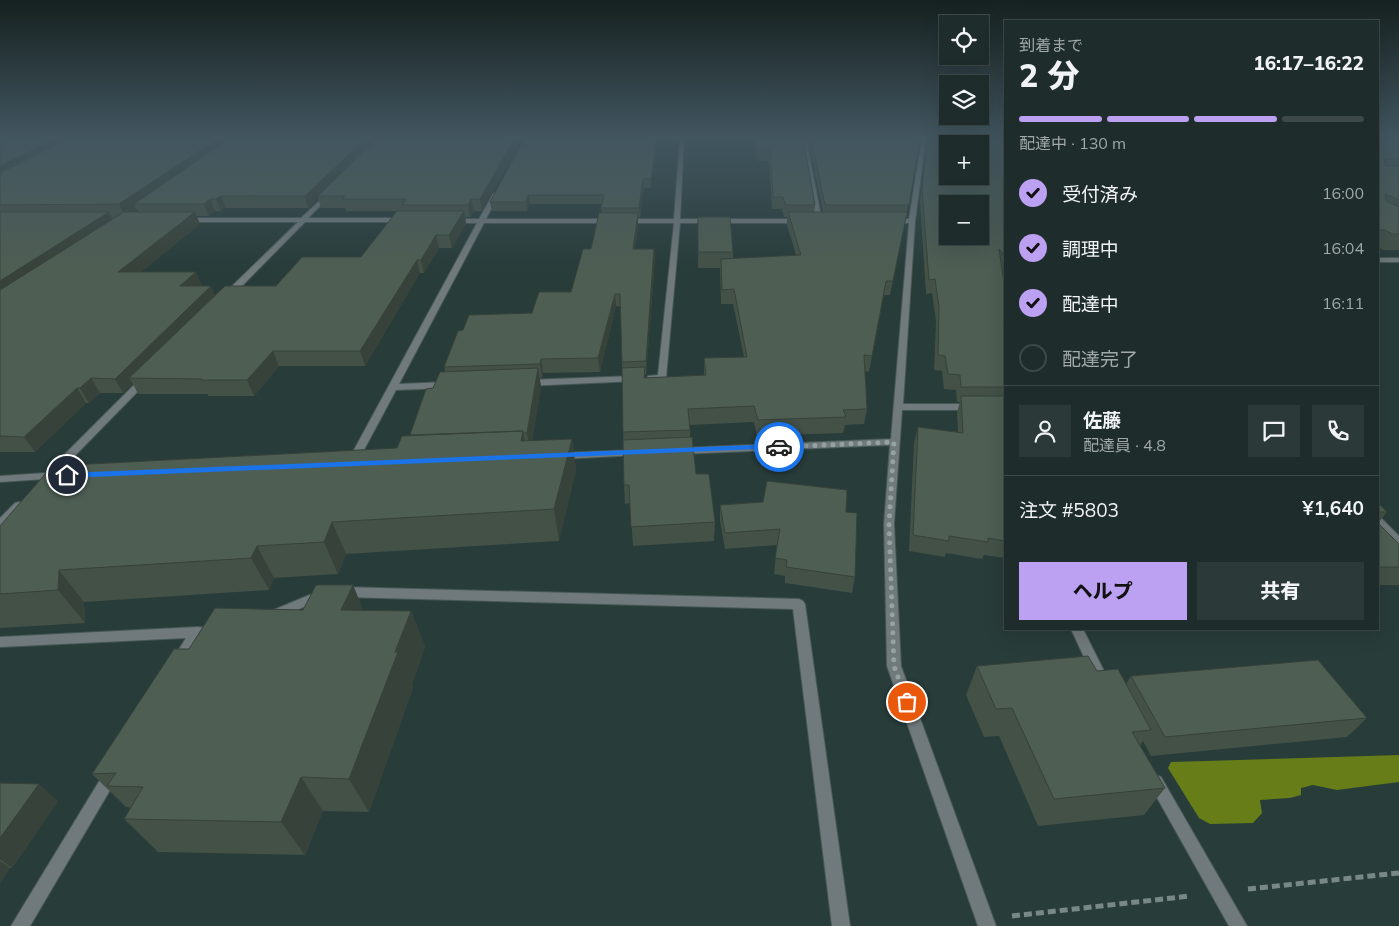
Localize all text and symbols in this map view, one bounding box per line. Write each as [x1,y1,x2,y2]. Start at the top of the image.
map controls [939,15,989,245]
button: locate [939,15,989,65]
text: 到着まで [1019,35,1083,55]
text: 16:17–16:22 [1253,51,1364,75]
text: 2 分 [1019,55,1079,95]
button: layers [939,75,989,125]
text: 配達中 · 130 m [1019,133,1126,153]
button: + [939,135,989,185]
icon: check [1019,179,1047,207]
text: 受付済み [1062,182,1138,206]
text: 16:00 [1322,183,1364,203]
button: − [939,195,989,245]
icon: check [1019,234,1047,262]
text: 調理中 [1062,237,1119,261]
text: 16:04 [1322,238,1364,258]
icon: check [1019,289,1047,317]
text: 配達中 [1062,292,1119,316]
text: 16:11 [1322,293,1364,313]
text: 配達完了 [1062,347,1138,371]
button: person [1019,405,1071,457]
button: chat [1248,405,1300,457]
button: phone [1312,405,1364,457]
text: 佐藤 [1083,408,1121,432]
courier [754,422,804,472]
icon: car [765,433,793,461]
text: 配達員 · 4.8 [1083,435,1166,455]
pin [46,454,88,496]
icon: home [53,461,81,489]
text: ¥1,640 [1302,496,1364,520]
text: 注文 #5803 [1019,498,1119,522]
button: ヘルプ [1019,562,1187,620]
button: 共有 [1197,562,1364,620]
pin [886,681,928,723]
icon: bag [893,688,921,716]

